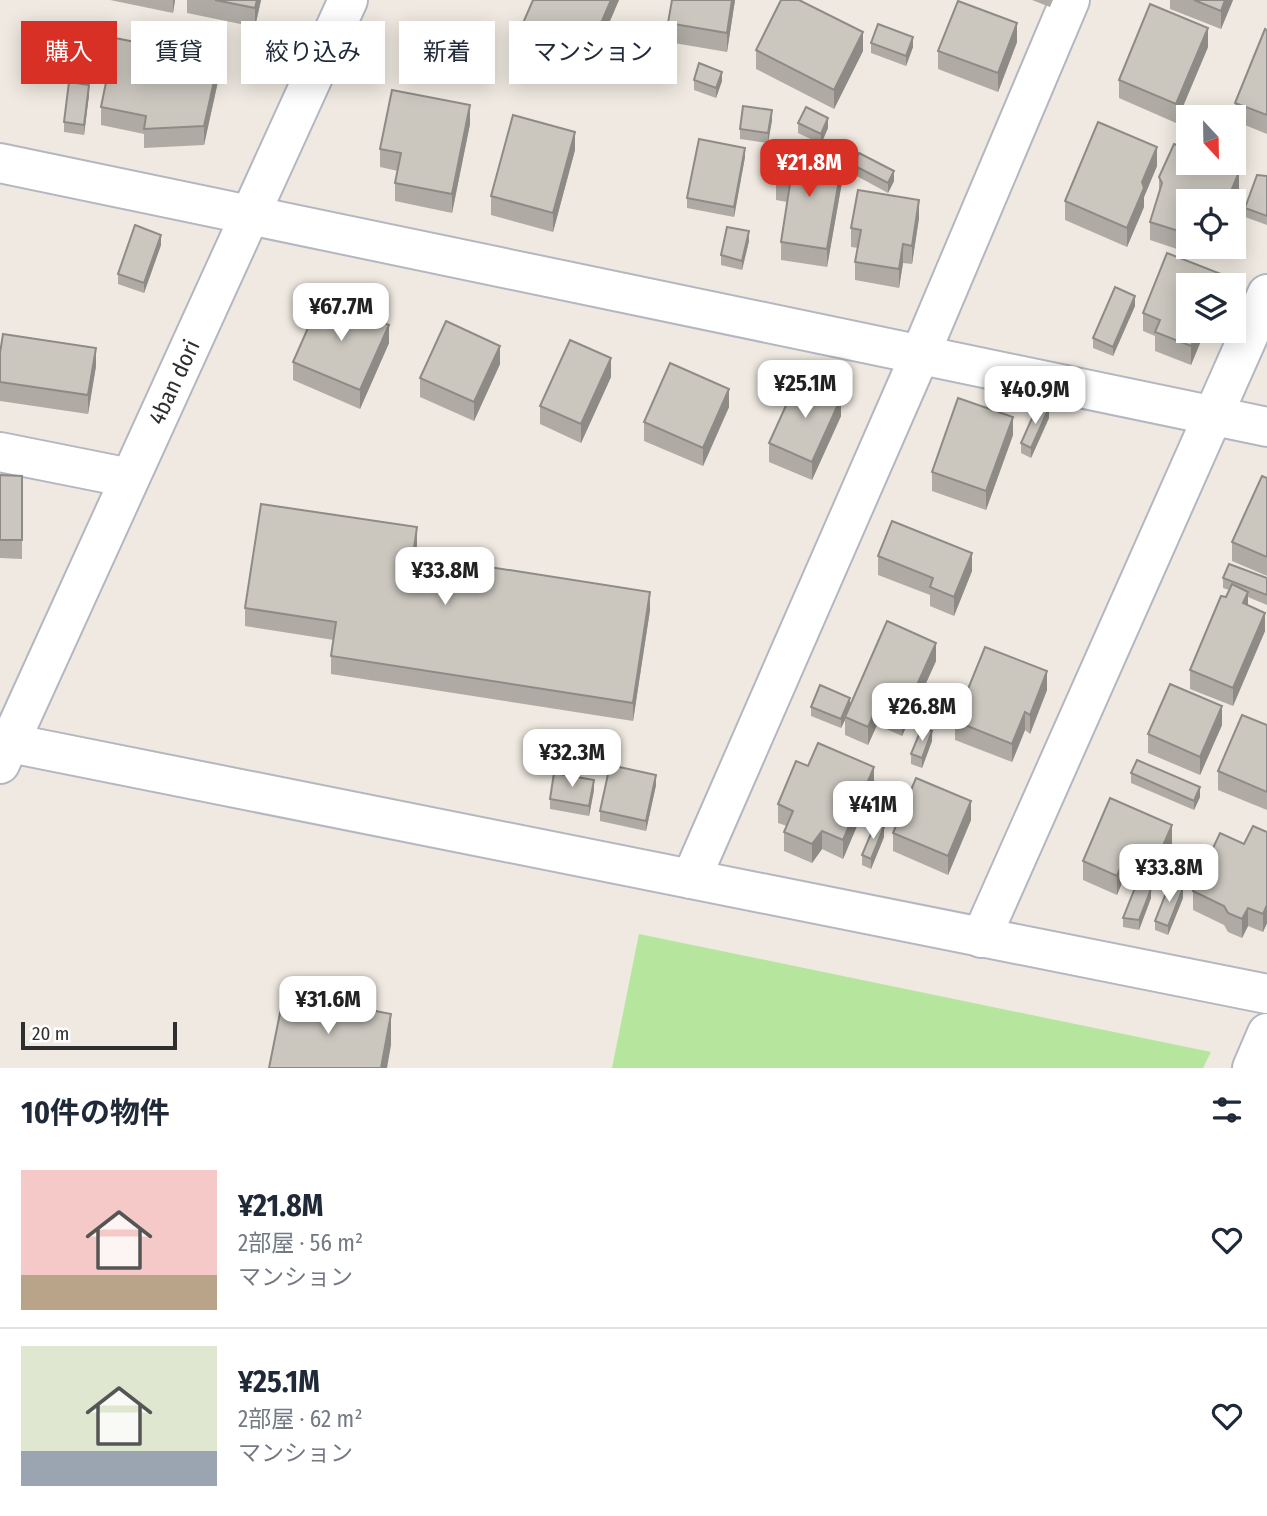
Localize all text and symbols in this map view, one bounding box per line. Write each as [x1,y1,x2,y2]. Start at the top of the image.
chip: 購入 [21,21,117,84]
chip: 賃貸 [131,21,227,84]
chip: 絞り込み [241,21,385,84]
chip: 新着 [399,21,495,84]
chip: マンション [509,21,677,84]
north arrow [1176,105,1246,175]
map controls [1176,105,1246,343]
pin: ¥21.8M [752,140,866,199]
text: ¥21.8M [776,148,842,176]
button: locate [1176,189,1246,259]
button: layers [1176,273,1246,343]
pin: ¥67.7M [284,284,398,343]
text: ¥67.7M [309,292,373,320]
street label: 4ban dori [142,335,206,429]
pin: ¥25.1M [748,360,862,420]
pin: ¥40.9M [978,366,1092,426]
text: ¥25.1M [774,369,836,397]
text: ¥40.9M [1000,375,1070,403]
pin: ¥33.8M [388,548,502,607]
text: ¥33.8M [411,556,479,584]
pin: ¥26.8M [865,684,979,743]
text: ¥26.8M [888,692,956,720]
pin: ¥32.3M [515,730,629,789]
text: ¥32.3M [539,738,605,766]
pin: ¥41M [832,782,914,841]
text: ¥41M [849,790,897,818]
pin: ¥33.8M [1112,844,1226,904]
text: ¥33.8M [1135,853,1203,881]
pin: ¥31.6M [271,976,385,1036]
text: ¥31.6M [295,985,361,1013]
scale bar [21,1019,177,1051]
text: 20 m [32,1022,69,1045]
icon: filters [1208,1091,1246,1129]
text: 10件の物件 [21,1095,170,1131]
text: ¥21.8M [238,1188,323,1224]
icon: home [77,1198,161,1282]
icon: heart [1208,1221,1246,1259]
text: 2部屋 · 56 m² [238,1229,363,1257]
text: マンション [238,1263,353,1291]
text: ¥25.1M [238,1364,320,1400]
icon: home [77,1374,161,1458]
icon: heart [1208,1397,1246,1435]
text: 2部屋 · 62 m² [238,1405,362,1433]
text: マンション [238,1439,353,1467]

